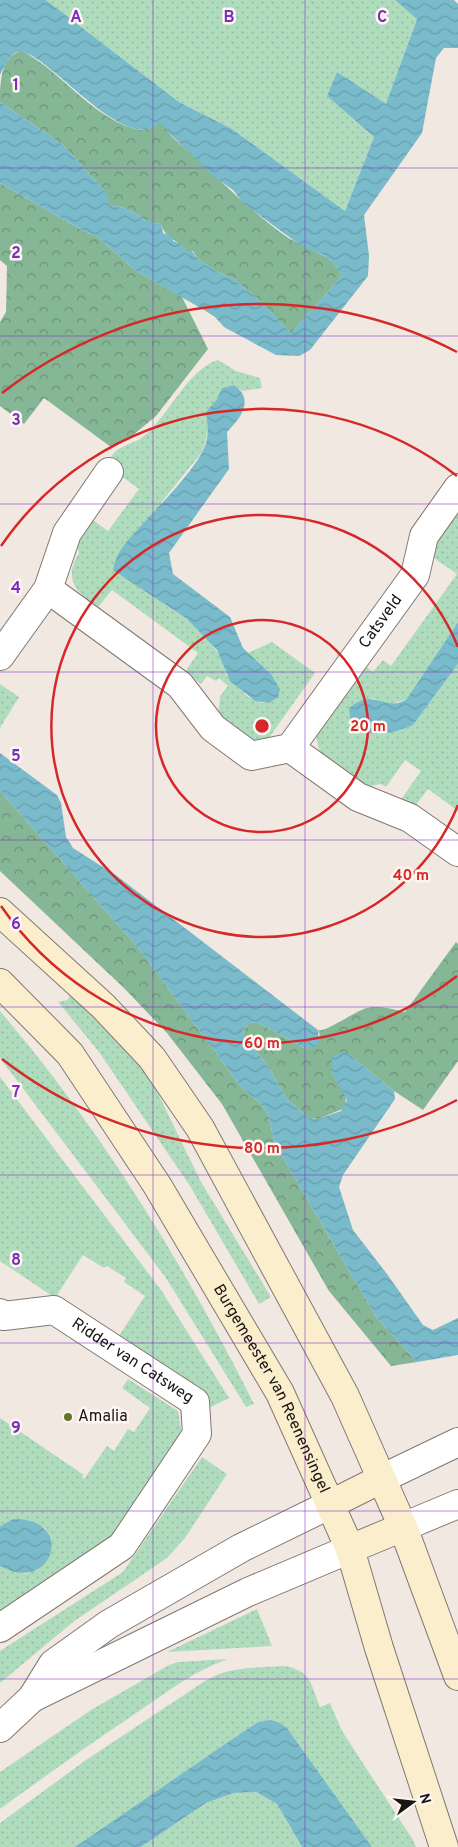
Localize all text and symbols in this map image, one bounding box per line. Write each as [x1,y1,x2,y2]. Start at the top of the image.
text: A [70,8,82,28]
text: B [223,8,235,28]
text: C [377,8,387,28]
text: 1 [13,76,19,96]
text: 2 [11,244,21,264]
text: 3 [11,411,21,431]
text: 4 [11,579,21,599]
street label: Catsveld [355,591,407,653]
centre of rings [253,717,271,735]
text: 20 m [350,718,386,737]
text: 5 [11,747,21,767]
text: 40 m [393,867,429,886]
text: 6 [11,915,21,935]
text: 60 m [244,1035,280,1054]
text: 7 [12,1083,20,1103]
text: 80 m [244,1140,280,1159]
text: 8 [11,1251,21,1271]
street label: Burgemeester van Reenensingel [208,1281,334,1497]
street label: Ridder van Catsweg [68,1314,197,1408]
place label: Amalia [78,1407,128,1427]
marker: Amalia [62,1411,74,1423]
text: 9 [11,1419,21,1439]
north arrow [388,1777,438,1827]
text: N [415,1792,434,1806]

